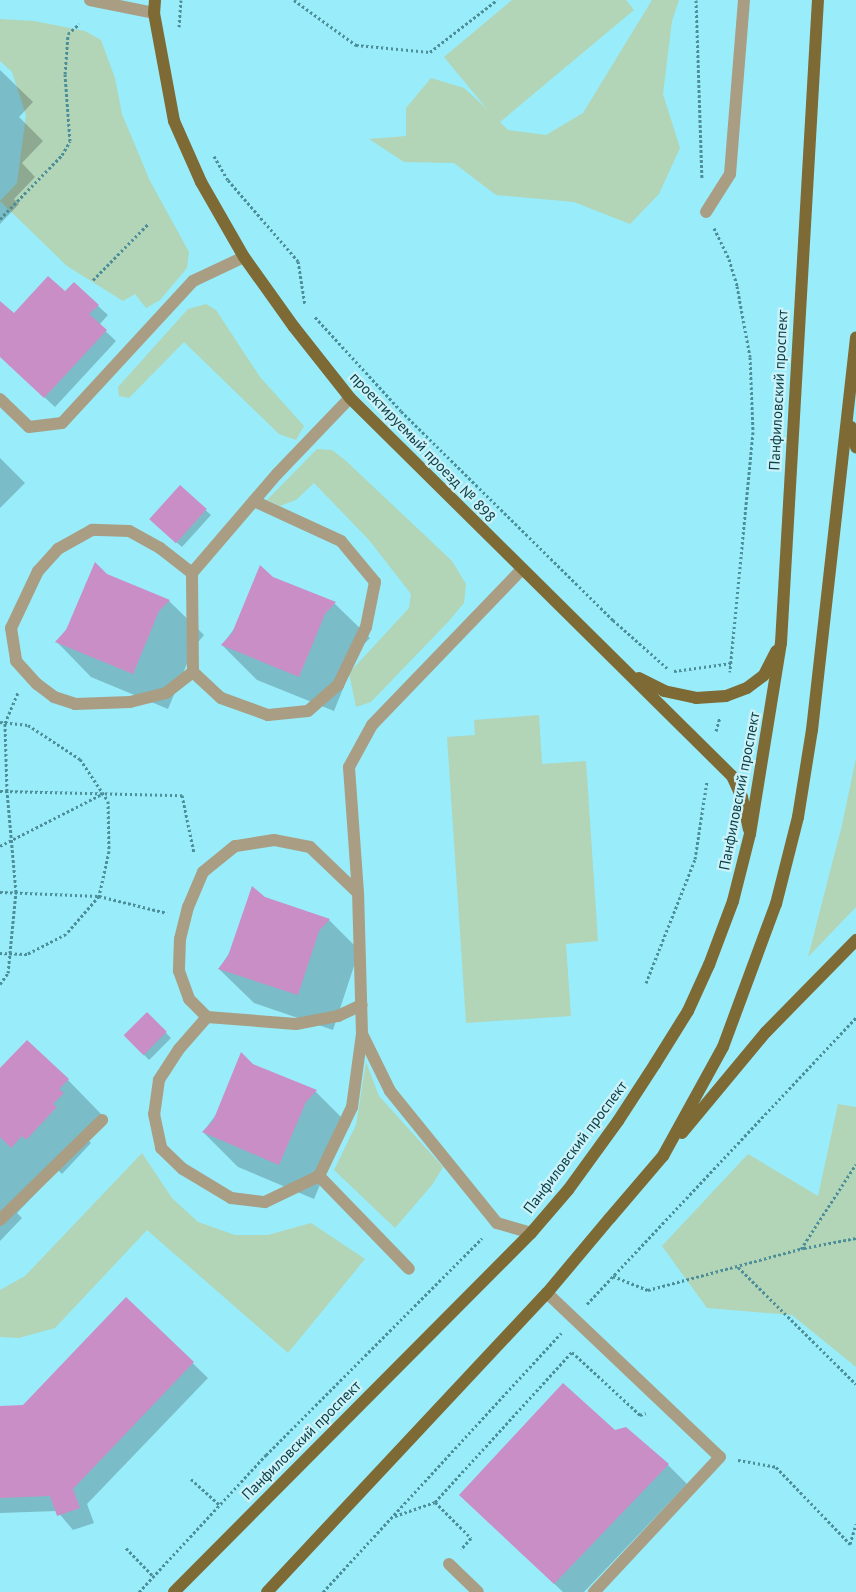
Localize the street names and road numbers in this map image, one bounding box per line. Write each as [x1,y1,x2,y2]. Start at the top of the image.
street label: Панфиловский проспект [765,309,791,471]
street label: проектируемый проезд № 898 [346,368,500,526]
street label: Панфиловский проспект [715,710,763,872]
street label: Панфиловский проспект [519,1077,631,1217]
street label: Панфиловский проспект [238,1377,364,1503]

